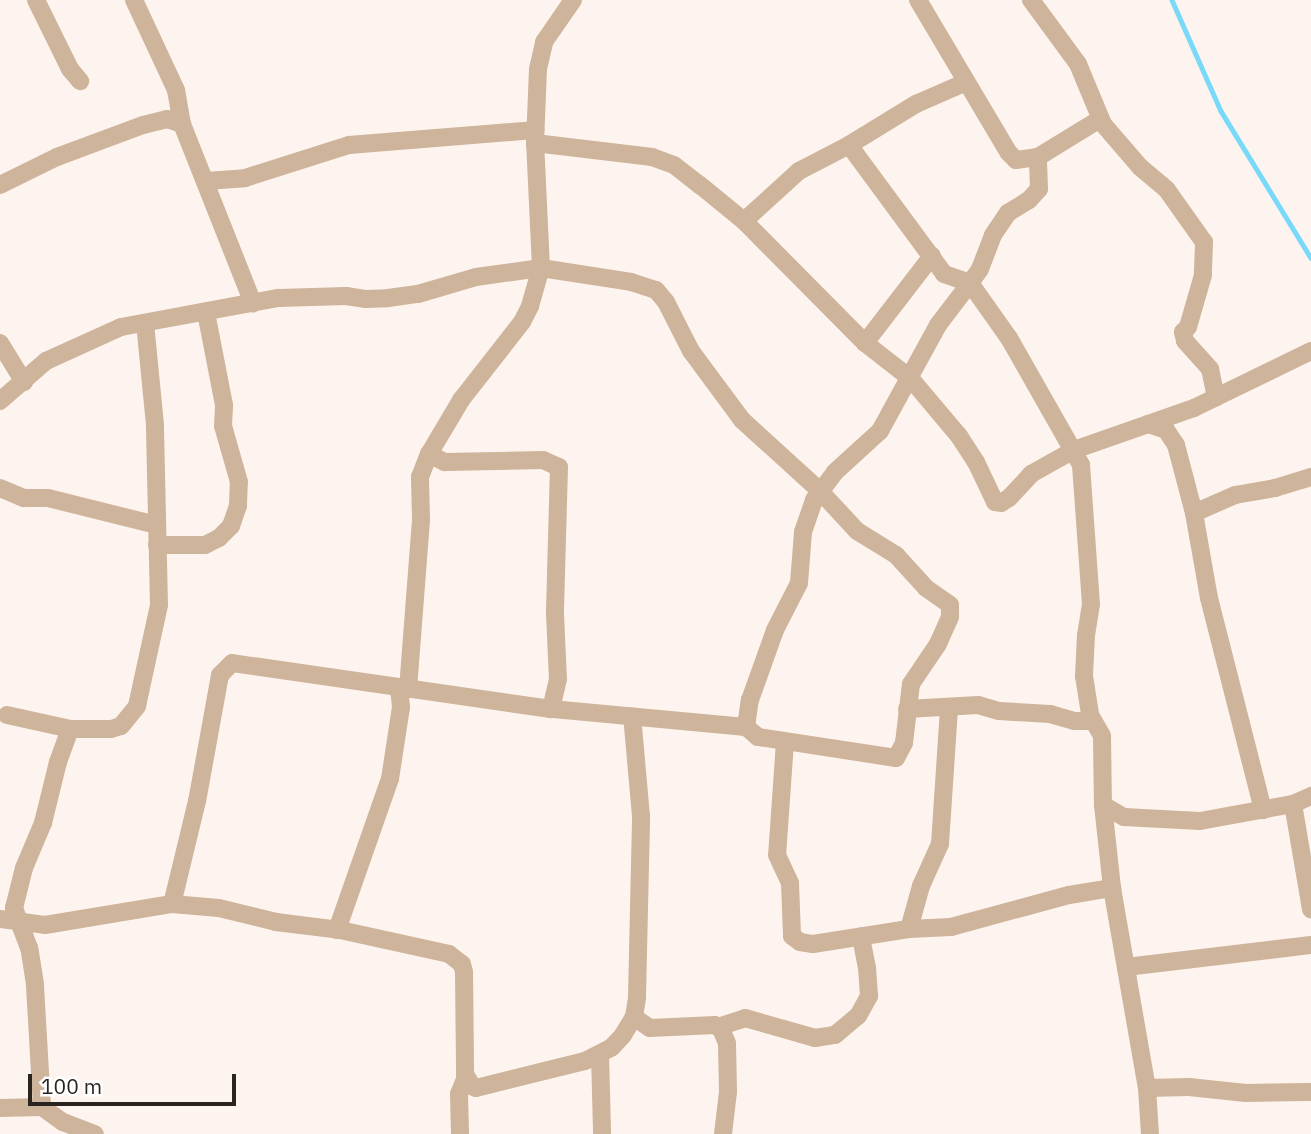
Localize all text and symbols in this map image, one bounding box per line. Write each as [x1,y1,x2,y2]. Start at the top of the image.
scale bar [32,1060,240,1104]
text: 100 m [41,1072,102,1100]

